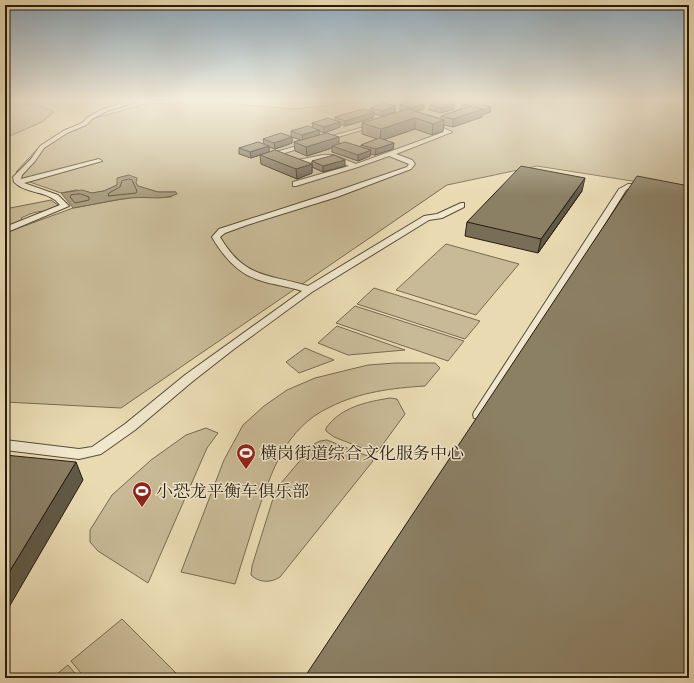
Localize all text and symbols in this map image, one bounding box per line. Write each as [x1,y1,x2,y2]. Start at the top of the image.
sports icon: 横岗街道综合文化服务中心 [235,442,257,470]
place label: 横岗街道综合文化服务中心 [260,444,464,465]
sports icon: 小恐龙平衡车俱乐部 [131,480,153,508]
place label: 小恐龙平衡车俱乐部 [156,482,309,503]

